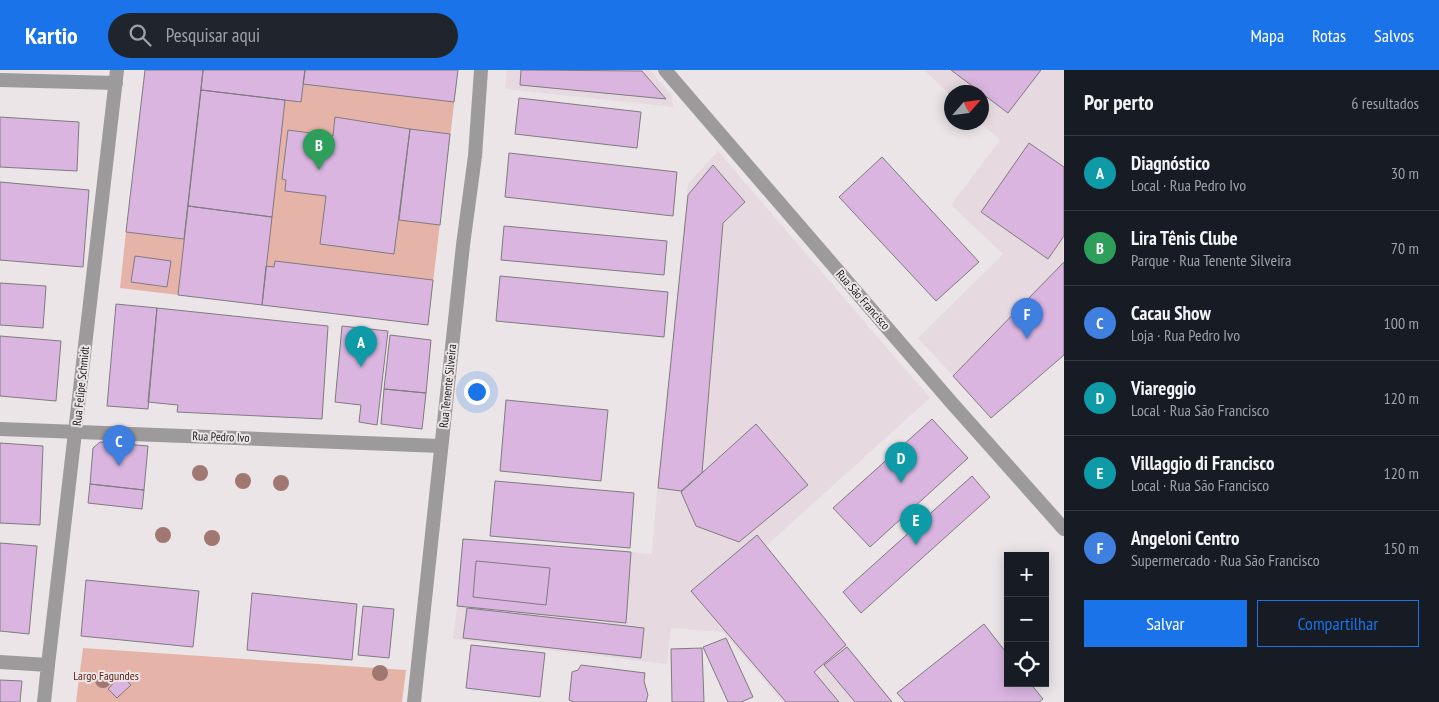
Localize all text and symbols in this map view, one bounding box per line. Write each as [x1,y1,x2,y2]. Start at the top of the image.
search box [108,13,458,58]
text: Kartio [25,20,78,51]
icon: search [126,21,154,49]
text: Pesquisar aqui [166,23,260,47]
text: Mapa [1250,24,1284,47]
text: Rotas [1312,24,1346,47]
text: Salvos [1374,24,1414,47]
north arrow [944,85,989,130]
text: Por perto [1084,89,1154,116]
text: 6 resultados [1351,93,1419,113]
pin: B [303,129,335,170]
text: Diagnóstico [1131,151,1210,175]
text: A [1096,163,1104,183]
text: 30 m [1391,163,1419,183]
text: Local · Rua Pedro Ivo [1131,175,1246,195]
text: Lira Tênis Clube [1131,226,1238,250]
text: B [1096,238,1104,258]
text: 70 m [1391,238,1419,258]
text: Parque · Rua Tenente Silveira [1131,250,1291,270]
street label: Rua São Francisco [833,267,893,333]
pin: F [1011,298,1043,339]
text: Cacau Show [1131,301,1211,325]
text: C [1096,313,1104,333]
text: 100 m [1384,313,1419,333]
text: Loja · Rua Pedro Ivo [1131,325,1240,345]
pin: A [345,326,377,367]
street label: Rua Tenente Silveira [436,343,459,429]
street label: Rua Felipe Schmidt [69,345,92,426]
text: Viareggio [1131,376,1196,400]
your location [464,379,490,405]
text: D [1096,388,1104,408]
text: 120 m [1384,388,1419,408]
text: Local · Rua São Francisco [1131,400,1269,420]
pin: C [103,425,135,466]
street label: Rua Pedro Ivo [192,428,250,445]
pin: D [885,442,917,483]
text: Villaggio di Francisco [1131,451,1274,475]
text: E [1097,463,1103,483]
text: 120 m [1384,463,1419,483]
text: Local · Rua São Francisco [1131,475,1269,495]
pin: E [900,504,932,545]
text: Angeloni Centro [1131,526,1240,550]
text: F [1097,538,1103,558]
text: 150 m [1384,538,1419,558]
text: Supermercado · Rua São Francisco [1131,550,1320,570]
map controls [1004,552,1049,687]
button: + [1004,552,1049,597]
button: − [1004,597,1049,642]
button: Salvar [1084,600,1247,647]
button: Compartilhar [1257,600,1419,647]
button: locate [1004,642,1049,687]
park label: Largo Fagundes [73,668,139,683]

